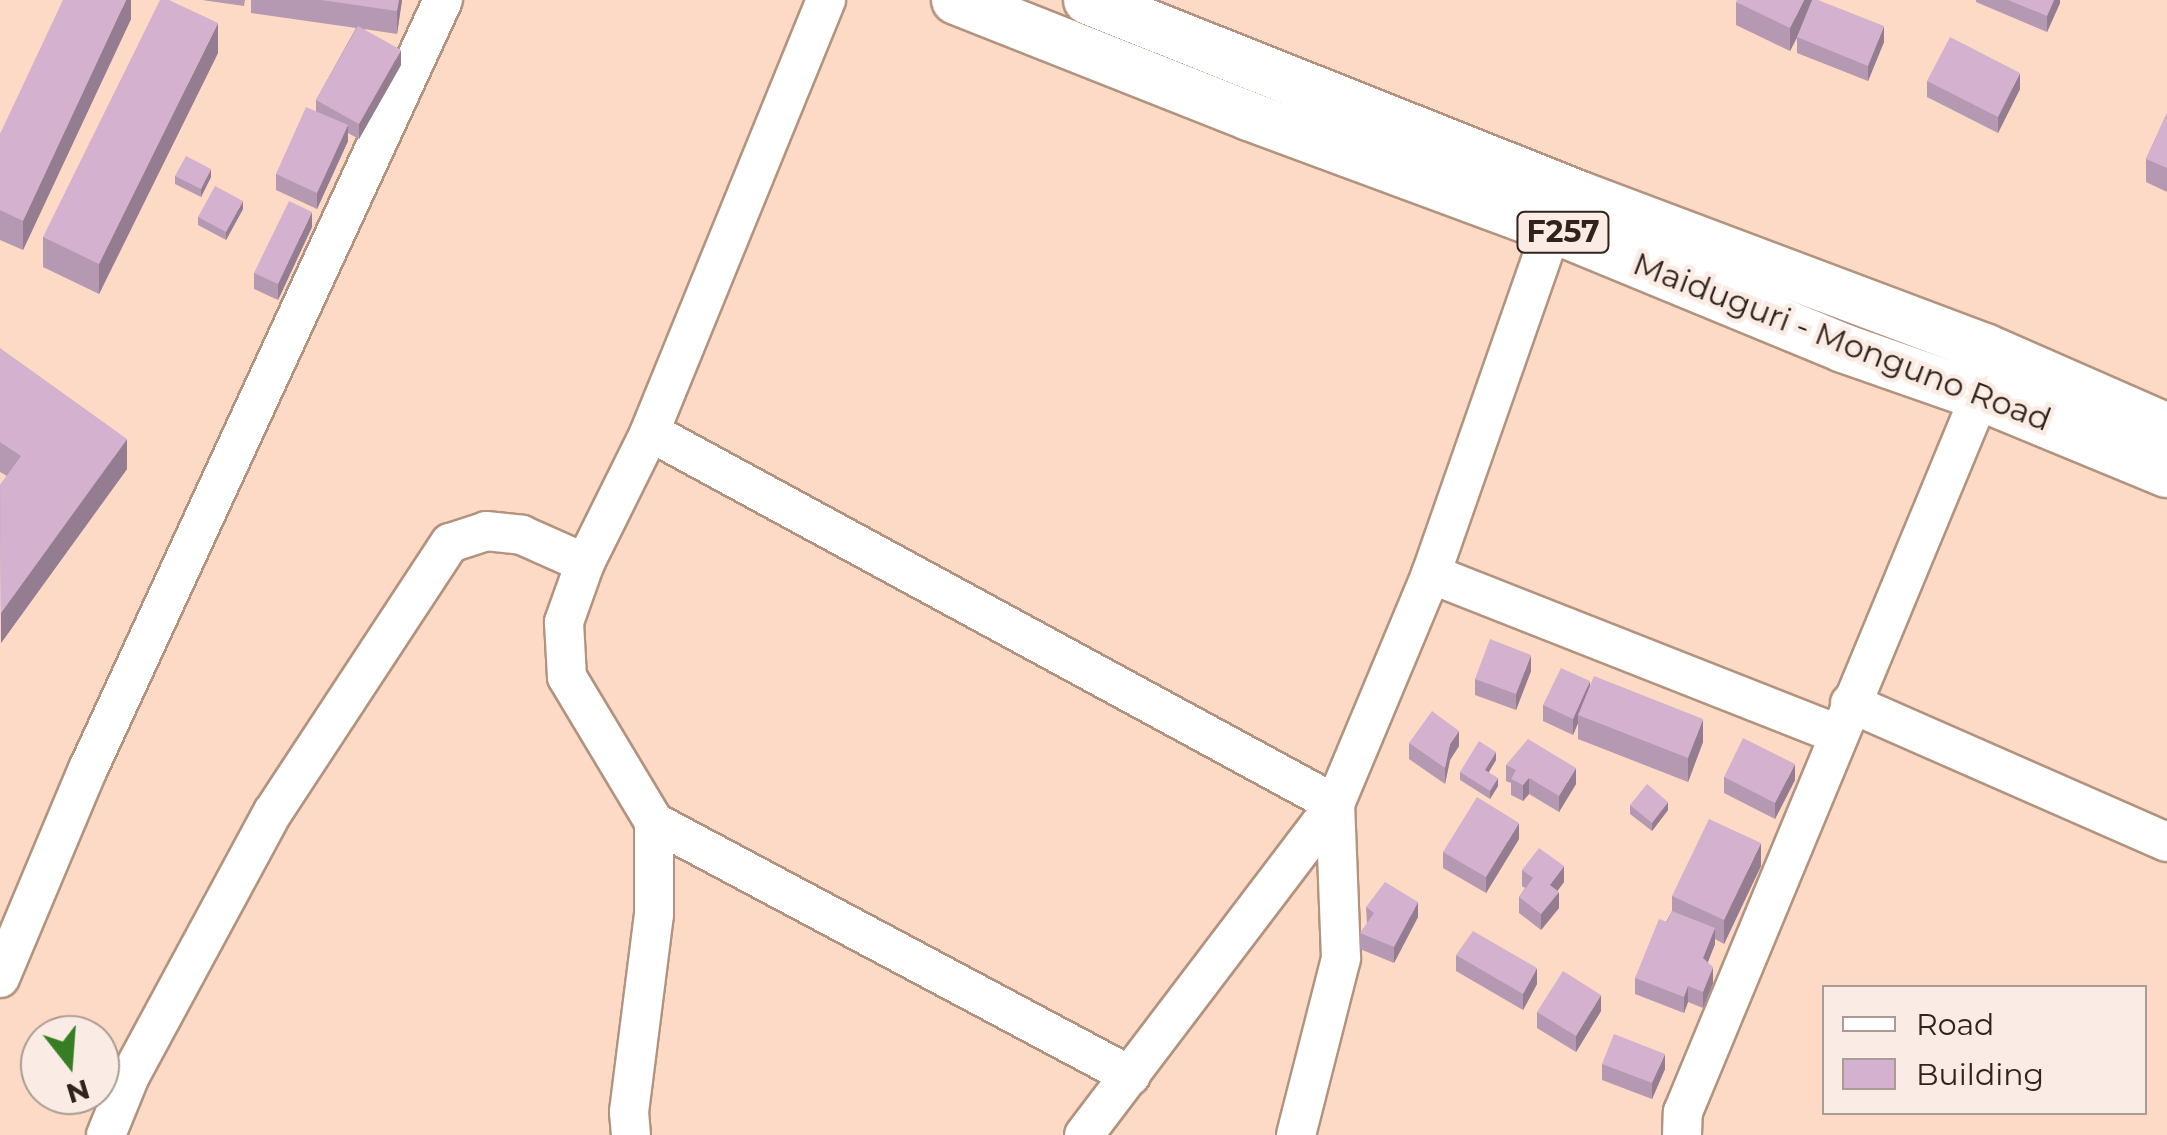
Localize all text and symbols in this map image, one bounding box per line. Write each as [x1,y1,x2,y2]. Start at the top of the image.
road number: F257 [1516,207,1610,257]
street label: Maiduguri - Monguno Road [1628,244,2056,440]
legend [1822,985,2147,1115]
text: Road [1916,1006,1994,1043]
north arrow [20,1015,120,1115]
text: Building [1916,1056,2044,1093]
text: N [62,1072,94,1111]

